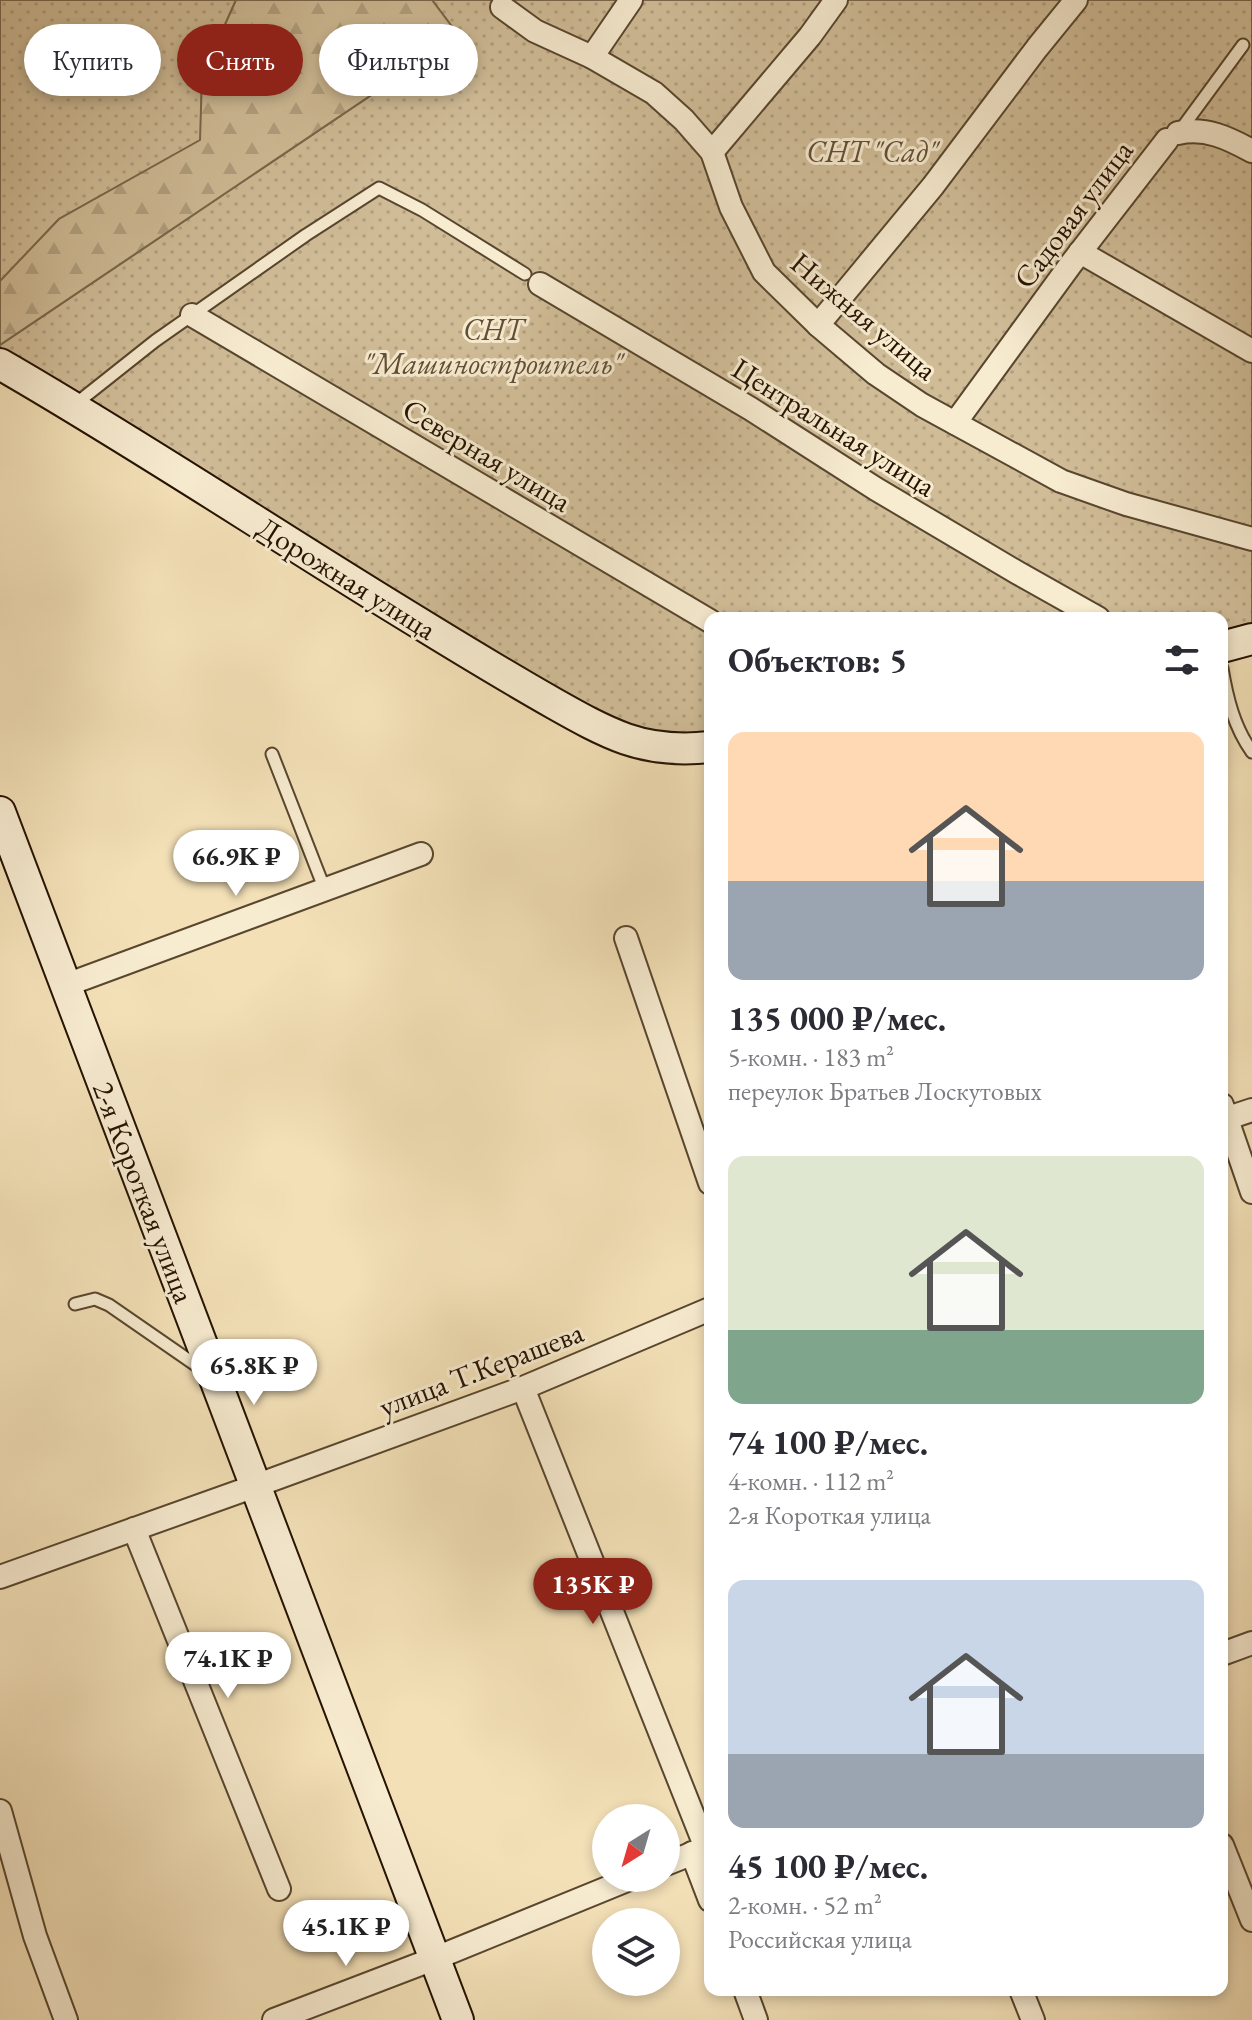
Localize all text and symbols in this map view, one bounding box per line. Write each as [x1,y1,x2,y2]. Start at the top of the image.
chip: Купить [24,24,161,96]
chip: Снять [177,24,303,96]
chip: Фильтры [319,24,478,96]
park label: СНТ "Сад" [806,132,941,171]
street label: Садовая улица [1004,132,1142,296]
street label: Нижняя улица [783,243,945,389]
park label: СНТ "Машиностроитель" [363,310,626,383]
street label: Центральная улица [725,349,943,505]
street label: Северная улица [395,389,579,521]
street label: Дорожная улица [250,507,444,649]
text: Объектов: 5 [728,638,907,682]
icon: filters [1160,638,1204,682]
icon: home [894,784,1038,928]
pin: 66.9K ₽ [162,830,310,898]
text: 66.9K ₽ [191,839,281,873]
text: 135 000 ₽/мес. [728,996,946,1040]
text: 5-комн. · 183 m² [728,1040,894,1074]
text: переулок Братьев Лоскутовых [728,1074,1042,1108]
street label: 2-я Короткая улица [84,1076,204,1308]
icon: home [894,1208,1038,1352]
street label: улица Т.Керашева [373,1312,589,1426]
pin: 65.8K ₽ [180,1339,328,1407]
text: 65.8K ₽ [209,1348,299,1382]
text: 74 100 ₽/мес. [728,1420,928,1464]
text: 4-комн. · 112 m² [728,1464,894,1498]
text: 2-я Короткая улица [728,1498,931,1532]
pin: 135K ₽ [528,1558,658,1626]
text: 135K ₽ [551,1567,635,1601]
pin: 74.1K ₽ [154,1632,302,1700]
icon: home [894,1632,1038,1776]
text: 74.1K ₽ [183,1641,273,1675]
north arrow [592,1804,680,1892]
map controls [592,1804,680,1996]
text: 45 100 ₽/мес. [728,1844,928,1888]
text: 2-комн. · 52 m² [728,1888,882,1922]
pin: 45.1K ₽ [272,1900,420,1968]
button: layers [592,1908,680,1996]
text: 45.1K ₽ [301,1909,391,1943]
text: Российская улица [728,1922,912,1956]

